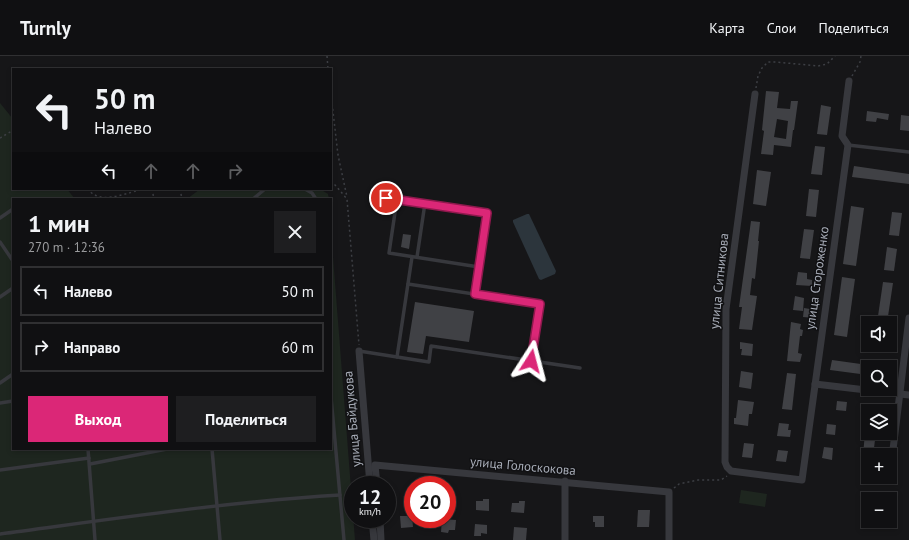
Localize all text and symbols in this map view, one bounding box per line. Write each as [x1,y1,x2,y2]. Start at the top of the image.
text: Turnly [20,16,71,40]
text: Карта [709,19,745,37]
text: Слои [767,19,796,37]
text: Поделиться [818,19,889,37]
text: 50 m [94,80,155,117]
icon: left [28,84,80,136]
text: Налево [94,116,152,139]
icon: left [98,160,120,182]
icon: ahead [140,160,162,182]
icon: ahead [182,160,204,182]
icon: right [224,160,246,182]
pin [369,181,403,215]
icon: arrive [375,187,397,209]
text: 1 мин [28,208,90,239]
button: close [274,211,316,253]
street label: улица Стороженко [801,225,833,331]
street label: улица Ситникова [706,232,732,330]
text: 270 m · 12:36 [28,239,105,256]
icon: left [30,280,52,302]
text: Налево [64,282,112,301]
text: 50 m [281,282,314,301]
map controls [861,316,897,528]
button: sound [861,316,897,352]
icon: right [30,336,52,358]
text: Направо [64,338,120,357]
text: 60 m [281,338,314,357]
position arrow [510,340,552,382]
button: search [861,360,897,396]
street label: улица Байдукова [339,370,365,468]
button: Выход [28,396,168,442]
button: Поделиться [176,396,316,442]
button: layers [861,404,897,440]
button: + [861,448,897,484]
street label: улица Голоскокова [469,453,577,479]
speed limit sign: 20 [404,476,456,528]
text: 12 [359,484,381,510]
button: − [861,492,897,528]
text: km/h [359,505,381,518]

